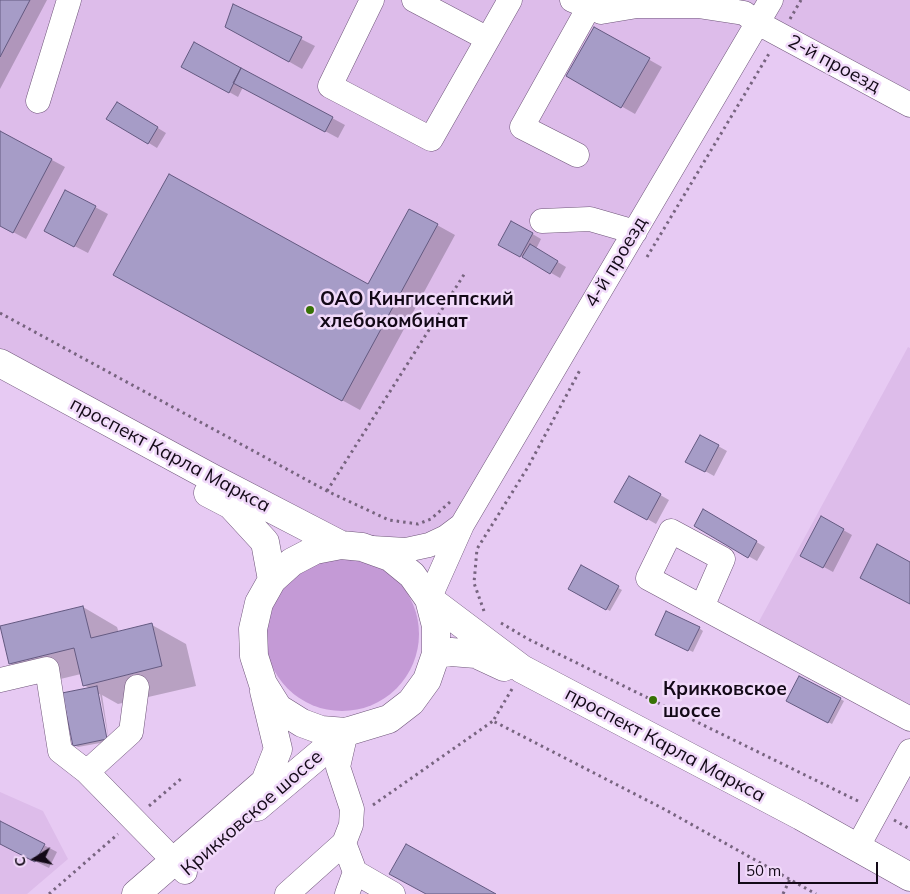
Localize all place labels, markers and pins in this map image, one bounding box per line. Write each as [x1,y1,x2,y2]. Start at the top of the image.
place label: ОАО Кингисеппский хлебокомбинат [320,288,514,332]
marker: ОАО Кингисеппский хлебокомбинат [304,304,316,316]
place label: Крикковское шоссе [663,678,787,722]
marker: Крикковское шоссе [647,694,659,706]

